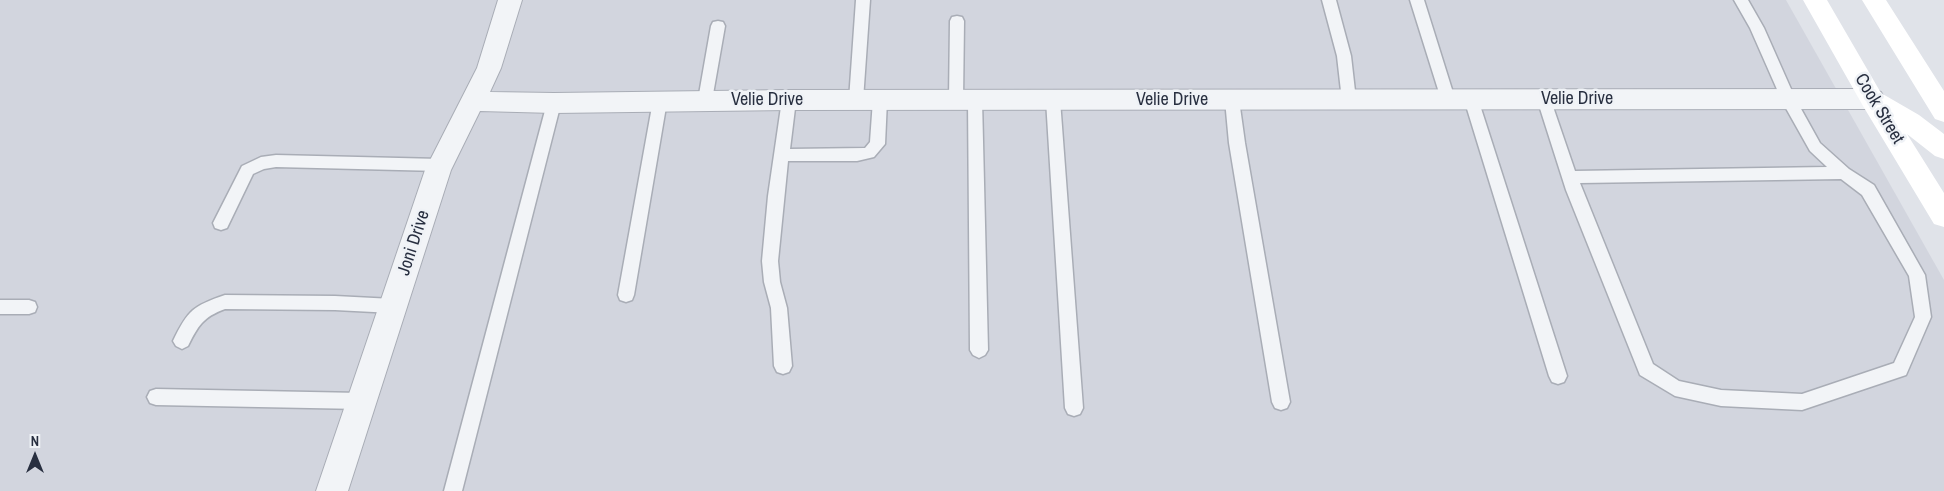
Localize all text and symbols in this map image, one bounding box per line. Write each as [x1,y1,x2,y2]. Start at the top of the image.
street label: Cook Street [1850,70,1908,148]
street label: Velie Drive [1541,88,1613,110]
street label: Velie Drive [731,89,803,111]
street label: Velie Drive [1136,89,1208,111]
street label: Joni Drive [393,208,435,278]
north arrow [10,431,60,481]
text: N [31,432,39,450]

